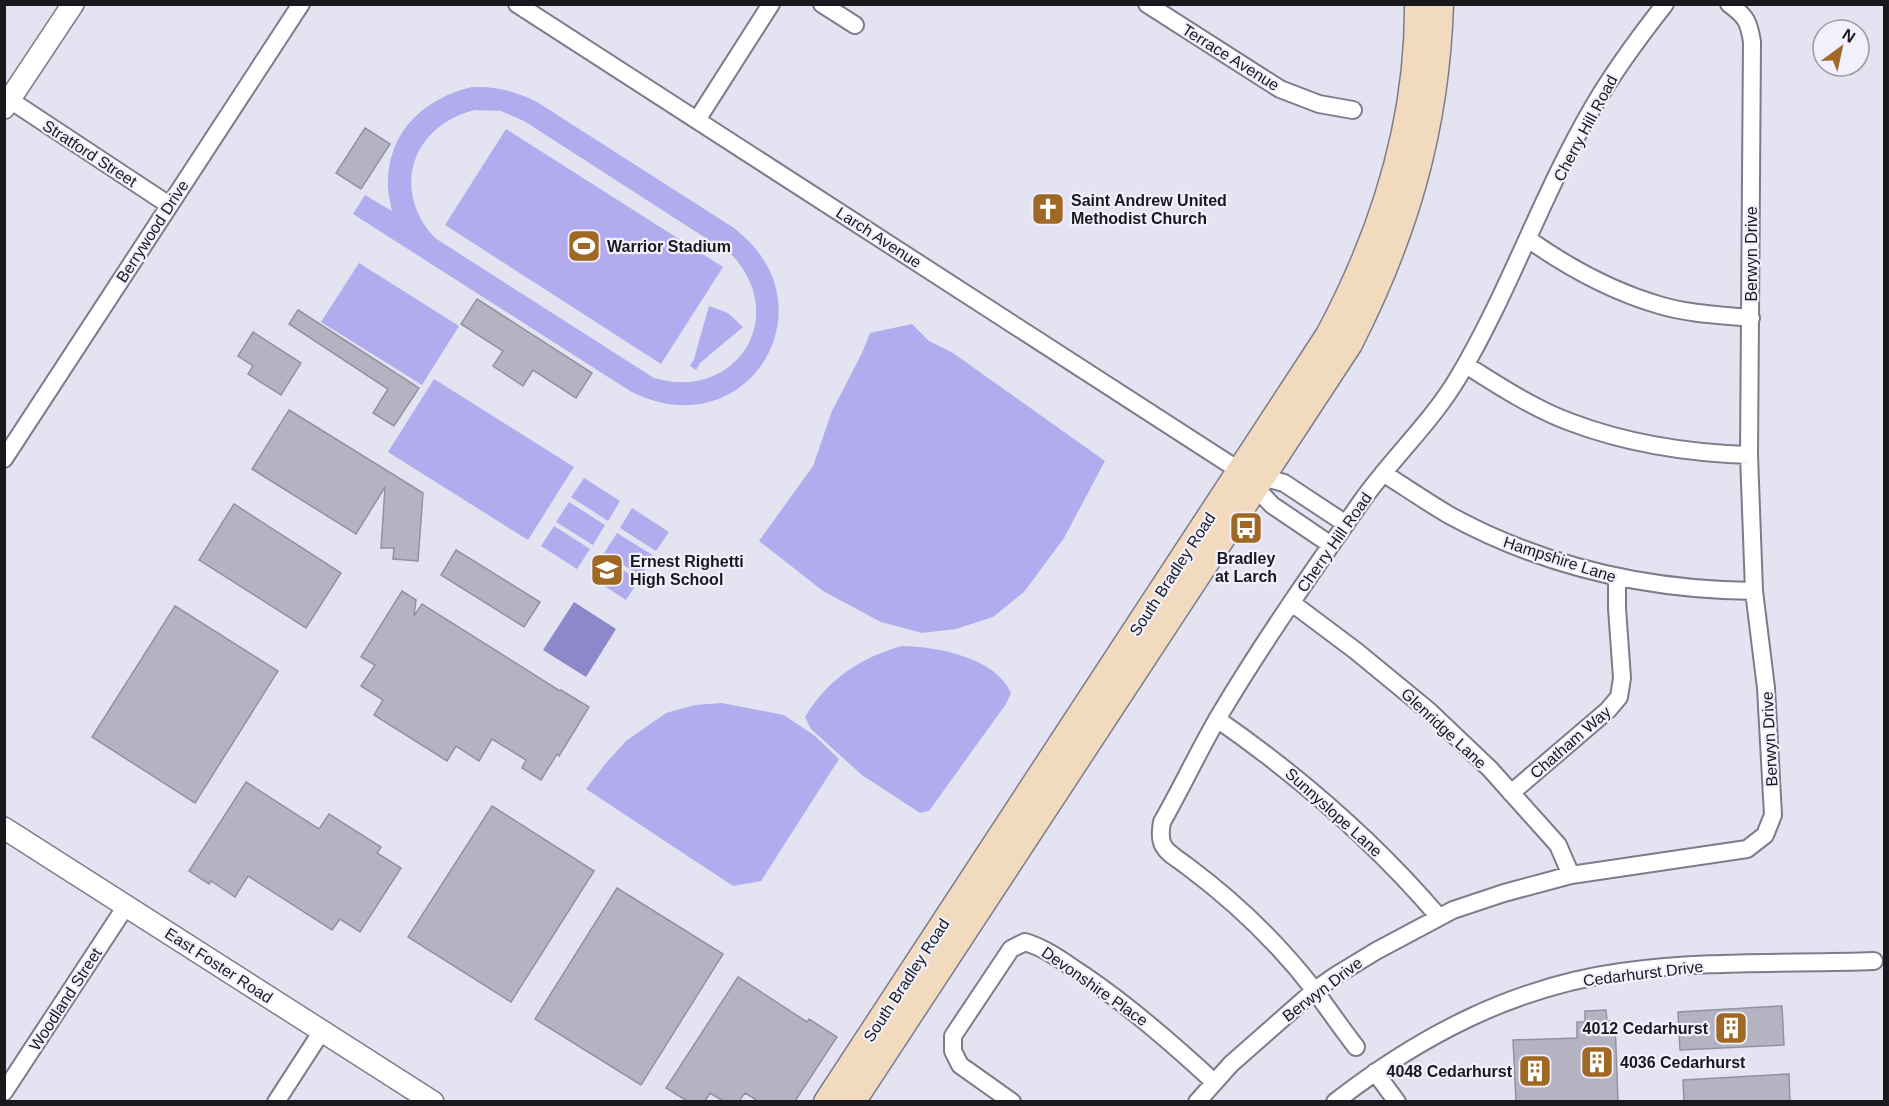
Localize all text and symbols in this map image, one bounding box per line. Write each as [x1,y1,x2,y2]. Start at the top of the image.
north arrow [1811,18,1871,78]
street label: Terrace Avenue [1179,21,1282,94]
text: N [1839,26,1858,46]
street label: Cherry Hill Road [1550,72,1620,184]
street label: Stratford Street [40,117,140,190]
street label: Berrywood Drive [113,177,192,285]
church icon: Saint Andrew United Methodist Church [1030,191,1066,227]
place label: Saint Andrew United Methodist Church [1071,192,1227,227]
street label: Larch Avenue [833,204,924,271]
street label: Berwyn Drive [1743,206,1760,302]
sports icon: Warrior Stadium [566,228,602,264]
place label: Warrior Stadium [607,238,731,255]
street label: Cherry Hill Road [1294,489,1375,595]
street label: South Bradley Road [1126,510,1219,639]
bus stop icon: Bradley at Larch [1228,510,1264,546]
street label: Hampshire Lane [1501,533,1618,586]
place label: Bradley at Larch [1215,550,1277,585]
school or university icon: Ernest Righetti High School [589,552,625,588]
place label: Ernest Righetti High School [630,553,744,588]
street label: Glenridge Lane [1398,685,1490,772]
street label: Berwyn Drive [1759,691,1780,787]
street label: Chatham Way [1527,703,1614,782]
street label: Sunnyslope Lane [1282,765,1385,860]
street label: South Bradley Road [860,916,953,1045]
street label: East Foster Road [162,924,276,1006]
street label: Devonshire Place [1038,943,1151,1029]
street label: Woodland Street [26,944,105,1054]
street label: Berwyn Drive [1279,954,1365,1025]
street label: Cedarhurst Drive [1582,958,1704,989]
building icon: 4012 Cedarhurst [1713,1010,1749,1046]
place label: 4012 Cedarhurst [1583,1020,1709,1037]
building icon: 4036 Cedarhurst [1579,1044,1615,1080]
building icon: 4048 Cedarhurst [1517,1053,1553,1089]
place label: 4036 Cedarhurst [1620,1054,1746,1071]
place label: 4048 Cedarhurst [1387,1063,1513,1080]

